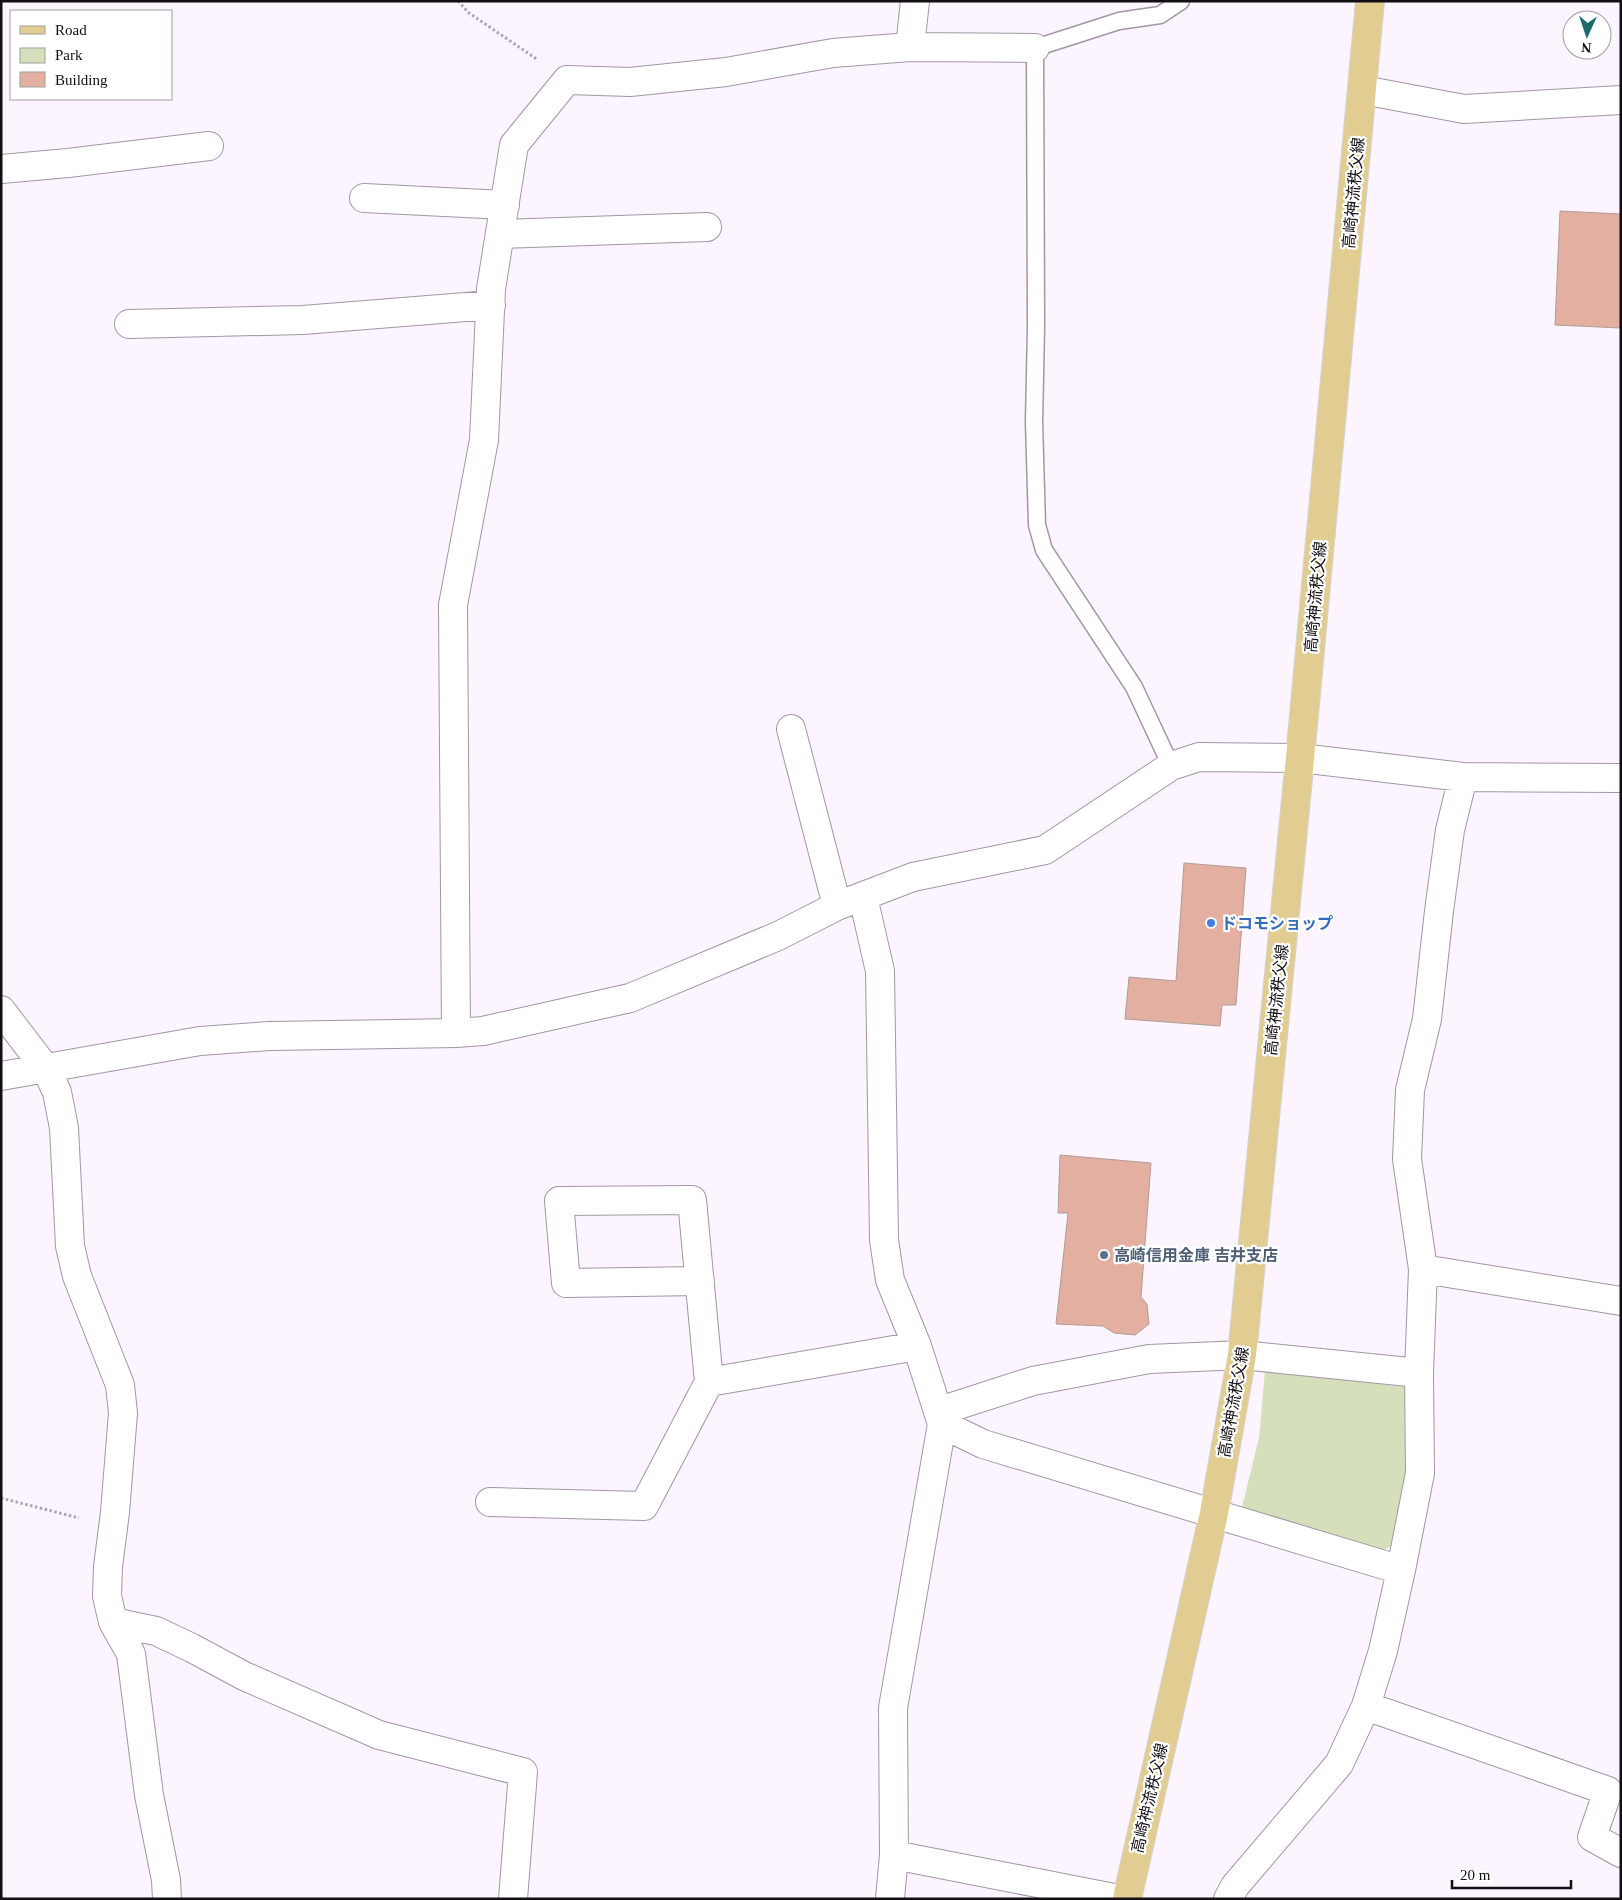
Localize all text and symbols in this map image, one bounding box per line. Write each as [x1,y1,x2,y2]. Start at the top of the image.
legend [10,10,172,100]
north arrow [1562,10,1612,60]
text: Road [55,22,87,38]
text: N [1581,40,1592,55]
text: Park [55,47,83,63]
text: Building [55,72,108,88]
street label: 高崎神流秩父線 [1340,137,1367,250]
street label: 高崎神流秩父線 [1302,541,1329,654]
place label: ドコモショップ [1221,915,1333,932]
marker: ドコモショップ [1205,917,1217,929]
street label: 高崎神流秩父線 [1262,943,1291,1057]
place label: 高崎信用金庫 吉井支店 [1114,1246,1278,1264]
marker: 高崎信用金庫 吉井支店 [1098,1249,1110,1261]
street label: 高崎神流秩父線 [1215,1345,1252,1459]
street label: 高崎神流秩父線 [1129,1742,1170,1855]
scale bar [1452,1858,1571,1890]
text: 20 m [1460,1867,1491,1883]

